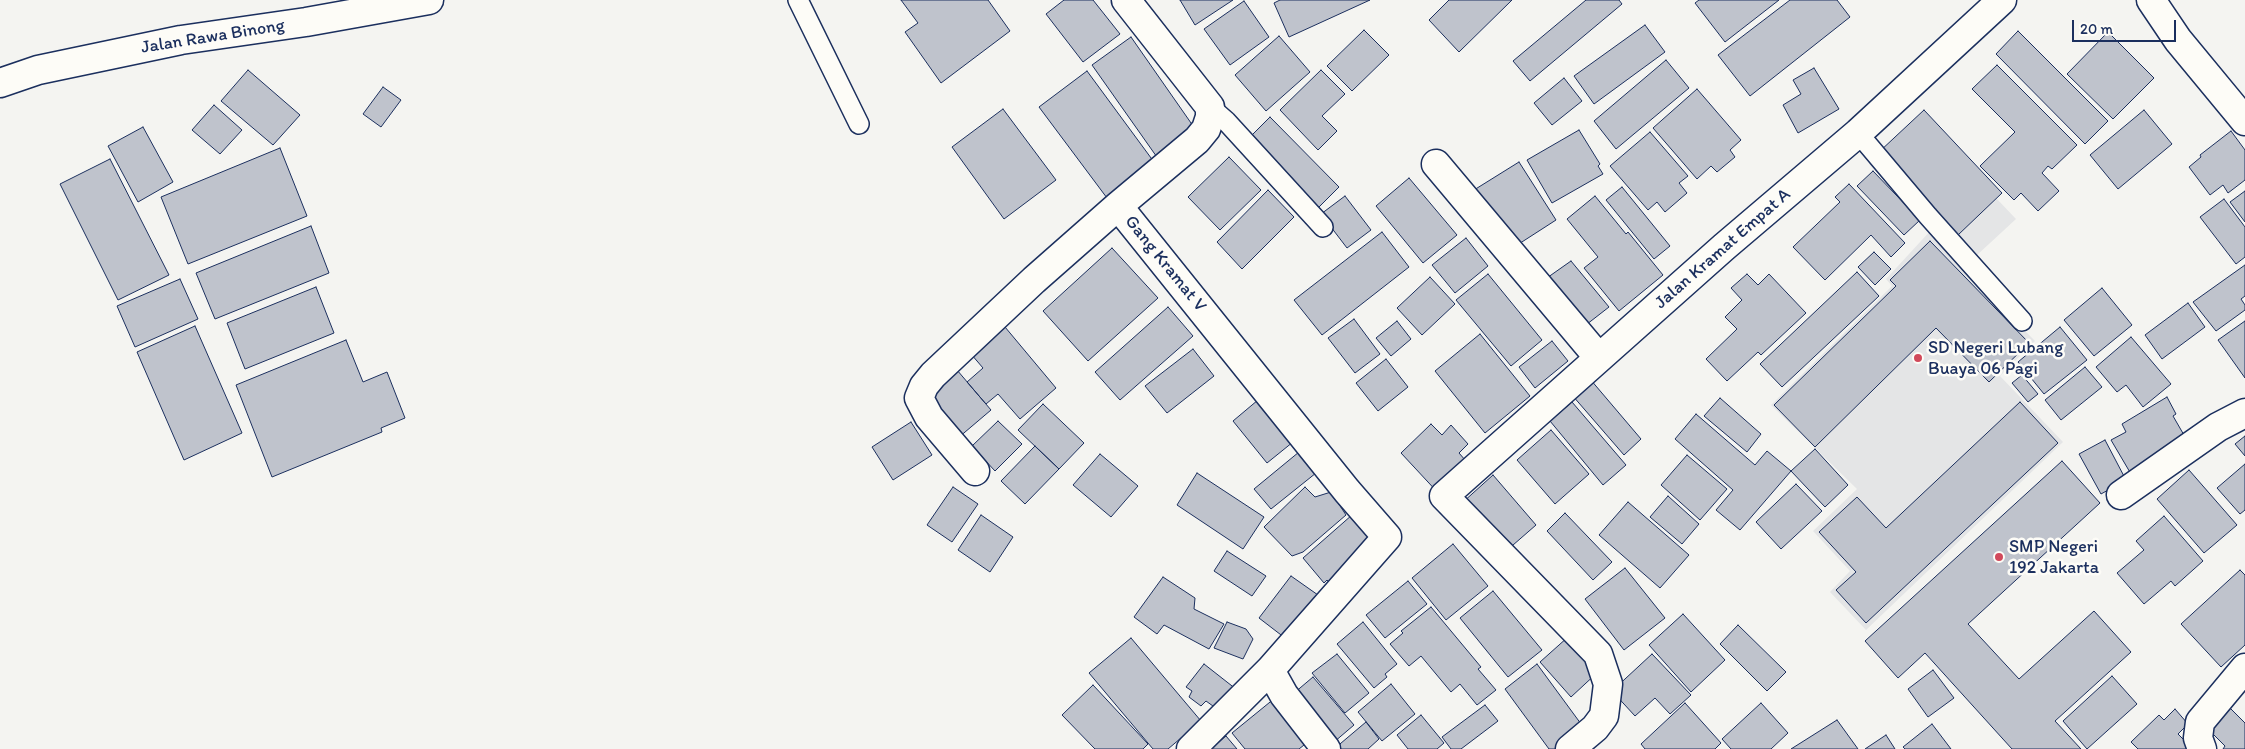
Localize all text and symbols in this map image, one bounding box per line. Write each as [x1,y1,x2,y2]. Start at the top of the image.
scale bar [2075,10,2179,42]
street label: Jalan Rawa Binong [140,15,286,59]
text: 20 m [2080,20,2113,38]
street label: Jalan Kramat Empat A [1651,184,1795,314]
street label: Gang Kramat V [1120,211,1210,317]
place label: SD Negeri Lubang Buaya 06 Pagi [1928,337,2063,379]
marker: SD Negeri Lubang Buaya 06 Pagi [1912,352,1924,364]
place label: SMP Negeri 192 Jakarta [2009,536,2099,578]
marker: SMP Negeri 192 Jakarta [1993,551,2005,563]

